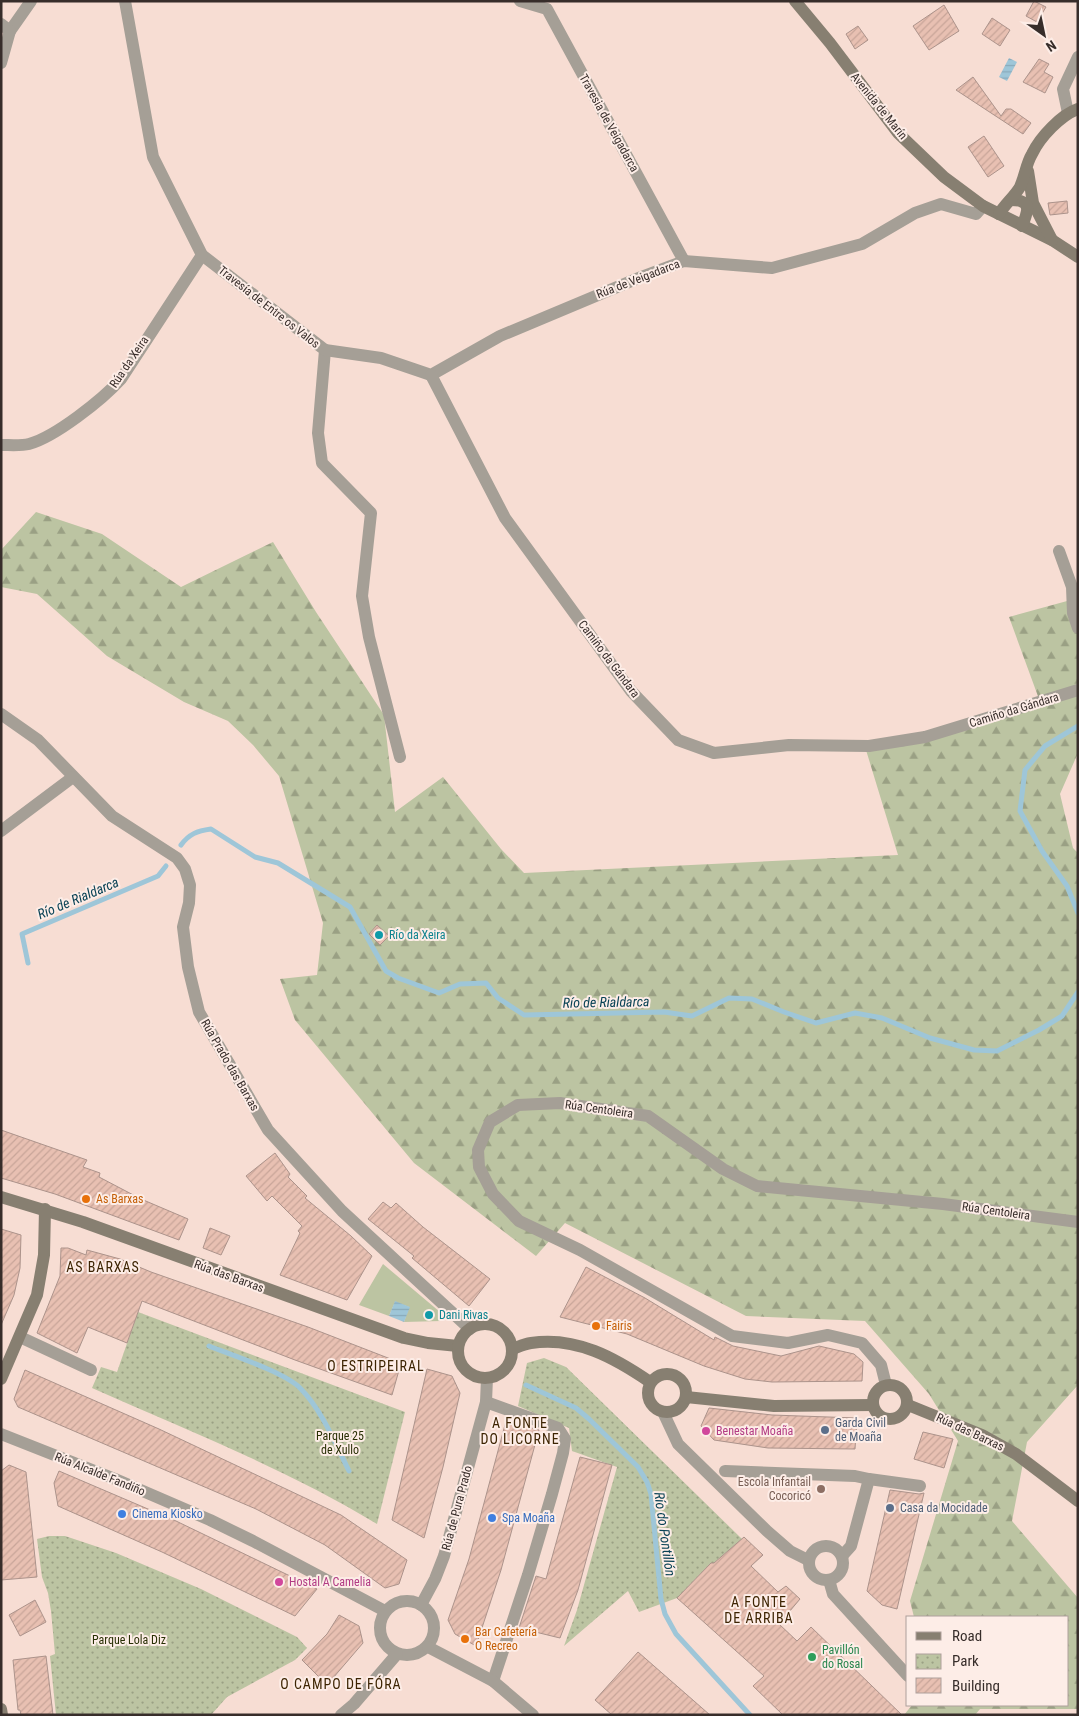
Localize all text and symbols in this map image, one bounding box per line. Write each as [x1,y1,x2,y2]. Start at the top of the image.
north arrow [1019,10,1069,60]
text: N [1043,37,1059,55]
street label: Avenida de Marín [848,70,910,142]
street label: Travesia de Veigadarca [576,72,642,175]
street label: Rúa de Veigadarca [594,257,682,301]
street label: Travesía de Entre os Valos [216,263,322,351]
street label: Rúa da Xeira [107,333,151,390]
street label: Camiño da Gándara [575,618,643,701]
street label: Camiño da Gándara [968,690,1061,730]
water label: Río de Rialdarca [35,874,121,922]
place label: Río da Xeira [389,928,446,942]
marker: Río da Xeira [373,929,385,941]
water label: Río de Rialdarca [563,993,649,1011]
street label: Rúa Prado das Barxas [198,1017,262,1113]
street label: Rúa Centoleira [564,1097,634,1121]
place label: As Barxas [96,1192,144,1206]
marker: As Barxas [80,1193,92,1205]
street label: Rúa Centoleira [961,1199,1031,1223]
street label: Rúa das Barxas [192,1257,266,1295]
district label: AS BARXAS [66,1259,140,1275]
place label: Dani Rivas [439,1308,488,1322]
marker: Dani Rivas [423,1309,435,1321]
place label: Fairis [606,1319,632,1333]
marker: Fairis [590,1320,602,1332]
district label: O ESTRIPEIRAL [327,1358,425,1374]
street label: Rúa das Barxas [934,1410,1006,1454]
district label: A FONTE DO LICORNE [480,1415,560,1447]
place label: Garda Civil de Moaña [835,1416,886,1444]
place label: Benestar Moaña [716,1424,793,1438]
marker: Garda Civil de Moaña [819,1424,831,1436]
marker: Benestar Moaña [700,1425,712,1437]
park label: Parque 25 de Xullo [316,1429,364,1457]
street label: Rúa Alcalde Fandiño [53,1449,147,1499]
street label: Rúa de Pura Prado [439,1464,475,1552]
place label: Escola Infantail Cocoricó [738,1475,811,1503]
marker: Escola Infantail Cocoricó [815,1483,827,1495]
water label: Río do Pontillón [651,1491,679,1577]
place label: Casa da Mocidade [900,1501,988,1515]
marker: Casa da Mocidade [884,1502,896,1514]
place label: Cinema Kiosko [132,1507,203,1521]
marker: Cinema Kiosko [116,1508,128,1520]
place label: Spa Moaña [502,1511,555,1525]
marker: Spa Moaña [486,1512,498,1524]
place label: Hostal A Camelia [289,1575,371,1589]
marker: Hostal A Camelia [273,1576,285,1588]
district label: A FONTE DE ARRIBA [724,1594,794,1626]
legend [906,1616,1069,1706]
place label: Bar Cafetería O Recreo [475,1625,537,1653]
text: Road [952,1627,982,1645]
park label: Parque Lola Diz [92,1633,166,1647]
marker: Bar Cafetería O Recreo [459,1633,471,1645]
place label: Pavillón do Rosal [822,1643,863,1671]
marker: Pavillón do Rosal [806,1651,818,1663]
text: Park [952,1652,979,1670]
district label: O CAMPO DE FÓRA [280,1675,402,1692]
text: Building [952,1677,1000,1695]

